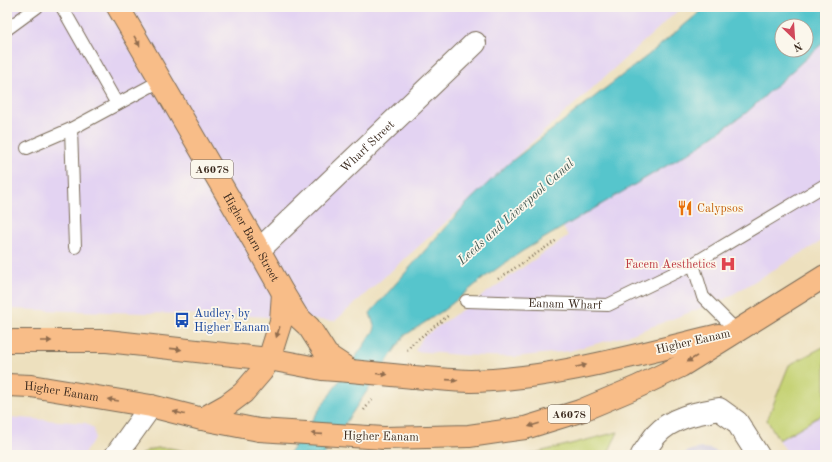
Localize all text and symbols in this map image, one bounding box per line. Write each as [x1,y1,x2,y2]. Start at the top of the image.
north arrow [774,18,814,58]
one-way arrow [134,35,141,47]
text: N [791,39,804,53]
street label: Wharf Street [339,119,397,175]
water label: Leeds and Liverpool Canal [455,157,577,268]
road number: A6078 [191,160,233,178]
street label: Higher Barn Street [220,191,281,284]
restaurant icon: Calypsos [676,199,694,217]
place label: Calypsos [697,203,743,215]
hospital icon: Facem Aesthetics [719,255,737,273]
place label: Facem Aesthetics [625,259,716,271]
street label: Eanam Wharf [528,298,603,312]
place label: Audley, by Higher Eanam [194,308,270,334]
bus stop icon: Audley, by Higher Eanam [173,311,191,329]
one-way arrow [274,326,280,338]
street label: Higher Eanam [655,328,732,356]
one-way arrow [40,338,53,344]
one-way arrow [170,346,182,352]
one-way arrow [687,355,697,363]
one-way arrow [575,363,587,369]
one-way arrow [376,371,388,377]
one-way arrow [446,376,458,383]
street label: Higher Eanam [24,381,100,404]
one-way arrow [106,396,119,402]
road number: A6078 [548,405,590,423]
one-way arrow [173,410,185,416]
one-way arrow [527,422,539,428]
one-way arrow [311,430,323,437]
street label: Higher Eanam [343,430,419,444]

